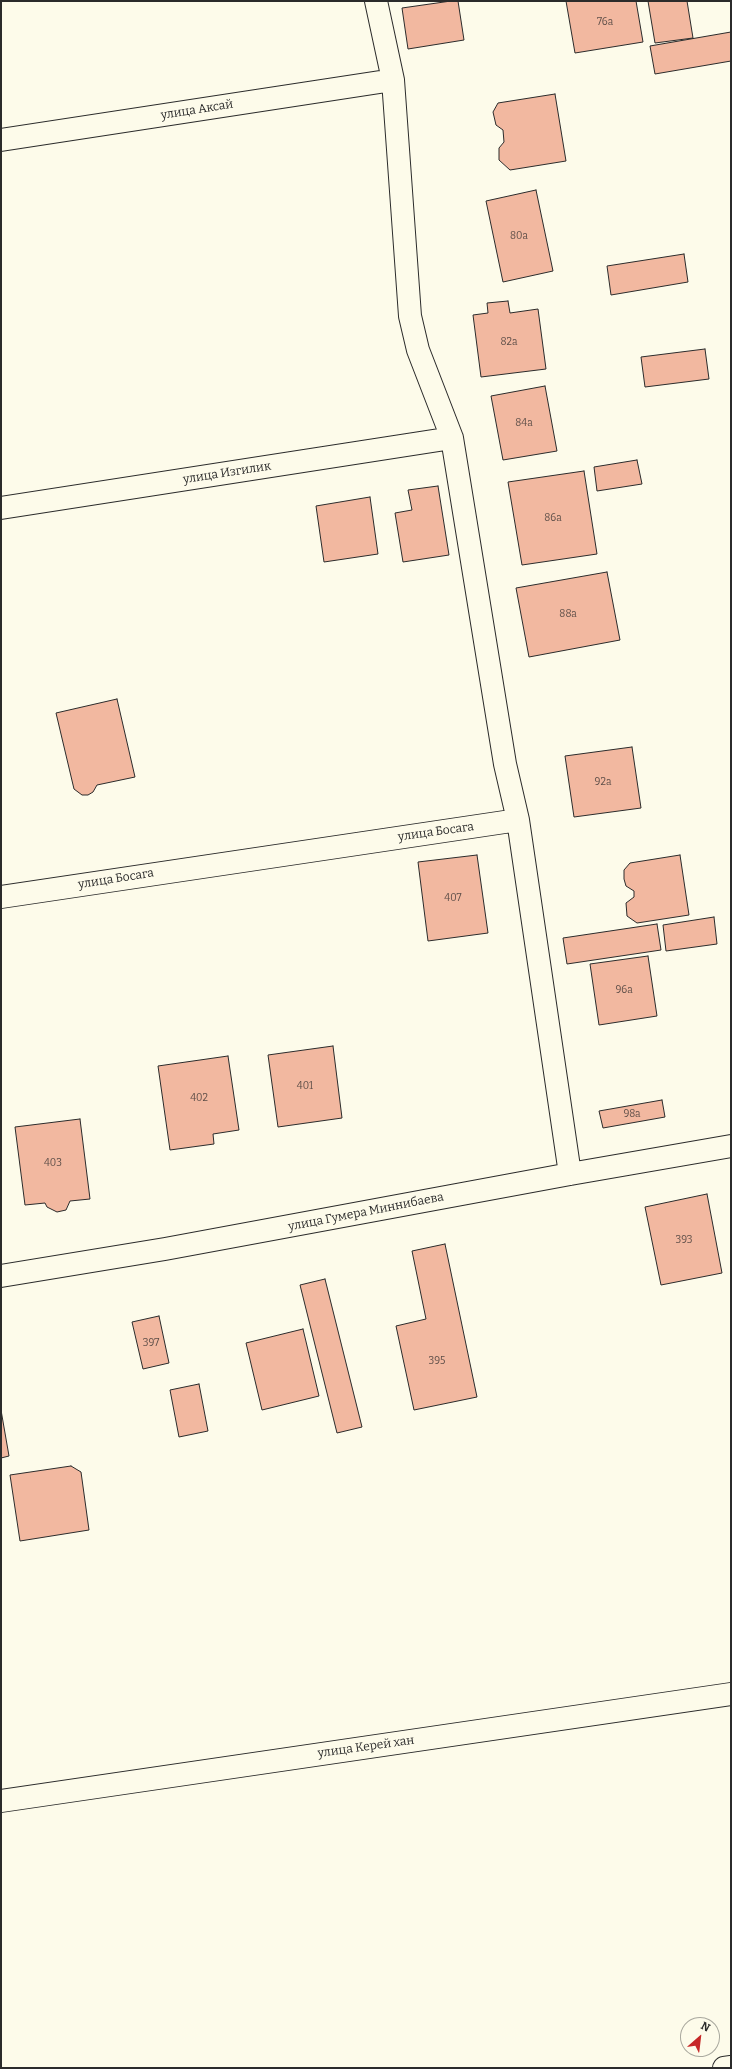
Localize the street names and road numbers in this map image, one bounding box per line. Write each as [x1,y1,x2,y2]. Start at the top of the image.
street label: улица Аксай [160,97,234,123]
street label: улица Изгилик [182,459,272,487]
street label: улица Босага [397,820,475,844]
street label: улица Босага [77,866,155,892]
street label: улица Гумера Миннибаева [287,1190,445,1234]
street label: улица Керей хан [317,1733,415,1761]

